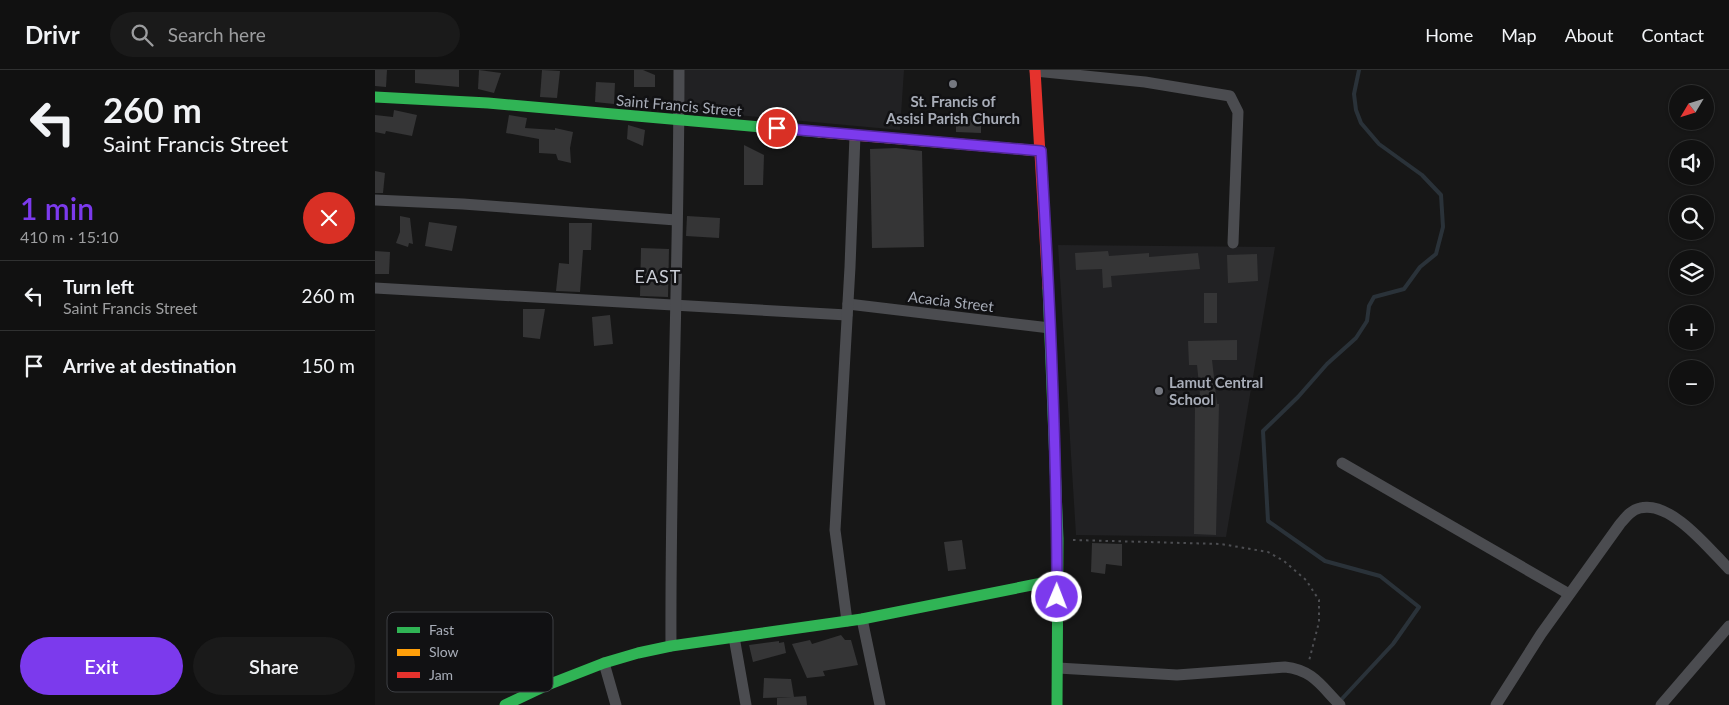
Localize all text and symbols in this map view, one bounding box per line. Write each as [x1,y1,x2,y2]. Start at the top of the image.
search box [110,12,460,57]
text: Drivr [25,20,80,49]
icon: search [128,21,156,49]
text: Search here [168,23,266,46]
text: Home [1425,24,1473,46]
text: Map [1501,24,1537,46]
text: About [1565,24,1614,46]
text: Contact [1642,24,1704,46]
marker: St. Francis of Assisi Parish Church [947,78,959,90]
north arrow [1669,85,1714,130]
map controls [1669,85,1714,405]
text: 260 m [103,88,202,130]
icon: left [20,90,85,155]
street label: Saint Francis Street [615,91,743,120]
place label: St. Francis of Assisi Parish Church [885,92,1020,127]
pin [756,107,798,149]
icon: arrive [763,114,791,142]
text: Saint Francis Street [103,130,288,157]
button: sound [1669,140,1714,185]
text: 1 min [20,190,94,226]
button: close [303,192,355,244]
button: search [1669,195,1714,240]
text: 410 m · 15:10 [20,227,119,246]
button: layers [1669,250,1714,295]
district label: EAST [635,265,681,287]
text: Turn left [63,275,134,298]
icon: left [20,282,48,310]
text: 260 m [301,284,355,307]
street label: Acacia Street [907,287,995,315]
text: Saint Francis Street [63,298,198,317]
button: + [1669,305,1714,350]
icon: arrive [20,352,48,380]
text: Arrive at destination [63,354,236,377]
text: 150 m [301,354,355,377]
button: − [1669,360,1714,405]
place label: Lamut Central School [1169,373,1263,408]
marker: Lamut Central School [1153,385,1165,397]
position arrow [1030,570,1082,622]
legend [387,612,553,692]
text: Fast [429,621,454,638]
button: Exit [20,637,183,695]
button: Share [193,637,355,695]
text: Slow [429,643,459,660]
text: Jam [429,666,453,683]

